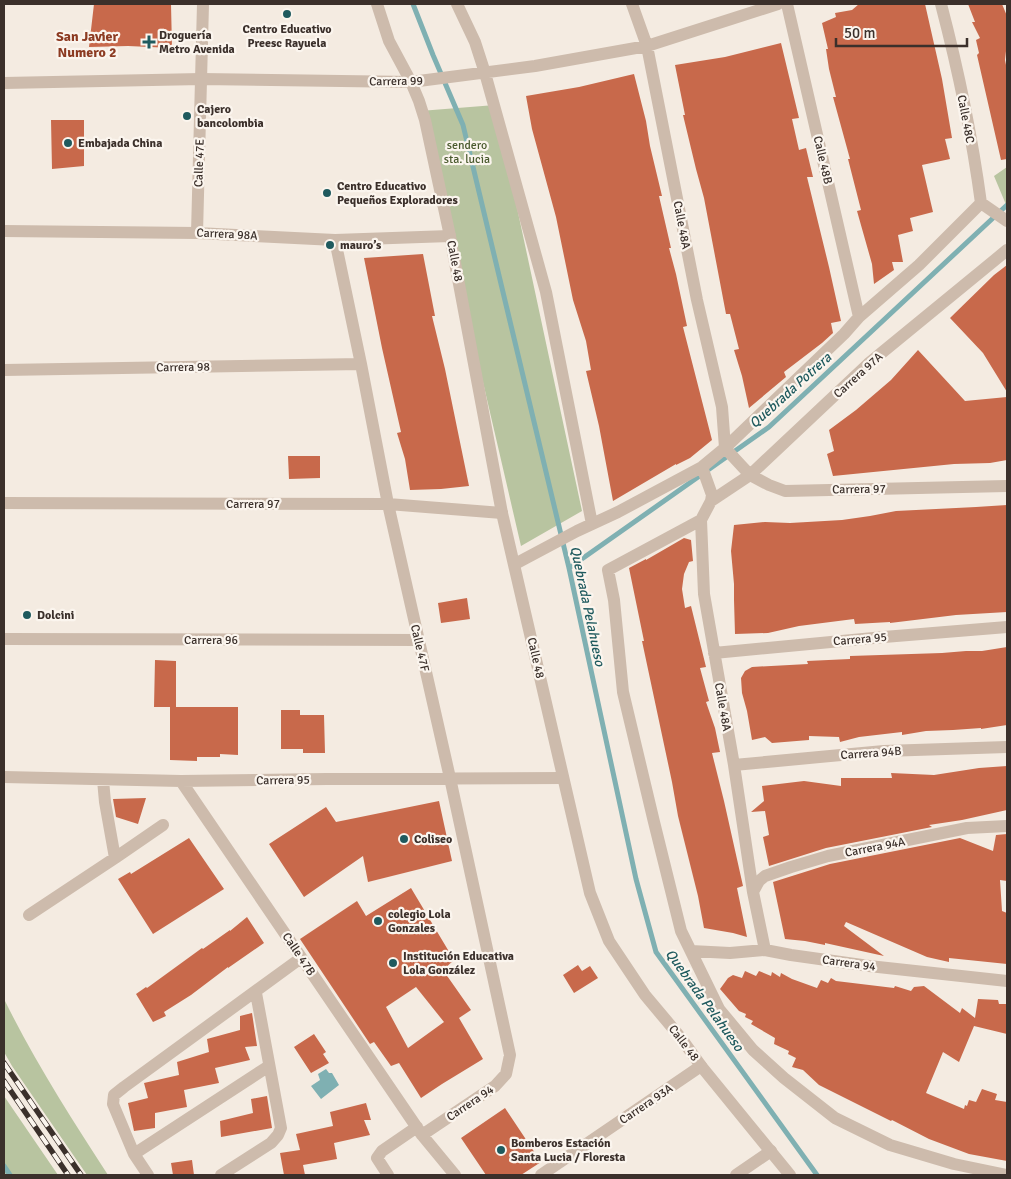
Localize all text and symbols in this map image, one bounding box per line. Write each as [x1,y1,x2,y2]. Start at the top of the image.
marker: Centro Educativo Preesc Rayuela [281,8,293,20]
scale bar [836,15,967,47]
place label: Centro Educativo Preesc Rayuela [242,22,332,51]
text: 50 m [844,24,875,42]
district label: San Javier Numero 2 [56,28,118,61]
place label: Droguería Metro Avenida [159,28,235,57]
marker: Droguería Metro Avenida [143,36,155,48]
street label: Carrera 99 [369,74,423,89]
street label: Calle 48C [953,94,978,145]
place label: Cajero bancolombia [197,102,264,131]
marker: Cajero bancolombia [181,110,193,122]
street label: Calle 48B [810,135,835,186]
place label: Embajada China [78,136,162,151]
marker: Embajada China [62,137,74,149]
street label: Calle 47E [191,138,208,187]
park label: sendero sta. lucia [444,138,490,167]
place label: Centro Educativo Pequeños Exploradores [337,179,459,208]
marker: Centro Educativo Pequeños Exploradores [321,187,333,199]
street label: Calle 48A [669,200,694,251]
street label: Carrera 98A [196,225,259,244]
place label: mauro’s [340,238,382,253]
marker: mauro’s [324,239,336,251]
street label: Calle 48 [443,239,466,283]
water label: Quebrada Potrera [746,348,836,432]
street label: Carrera 97A [831,349,887,401]
street label: Carrera 98 [156,360,210,375]
street label: Carrera 97 [832,482,886,497]
street label: Carrera 97 [226,497,280,512]
water label: Quebrada Pelahueso [566,545,609,668]
place label: Dolcini [37,608,74,623]
marker: Dolcini [21,609,33,621]
street label: Calle 47F [407,623,432,673]
street label: Carrera 95 [833,630,888,649]
street label: Carrera 96 [184,633,238,648]
street label: Calle 48 [524,636,548,680]
street label: Calle 48A [711,682,734,733]
street label: Carrera 94B [840,744,902,763]
street label: Carrera 95 [256,773,310,788]
place label: Coliseo [414,832,452,847]
marker: Coliseo [398,833,410,845]
street label: Carrera 94A [844,834,907,861]
place label: colegio Lola Gonzales [388,907,451,936]
marker: colegio Lola Gonzales [372,915,384,927]
street label: Calle 47B [279,930,318,979]
water label: Quebrada Pelahueso [662,946,748,1055]
place label: Institución Educativa Lola González [403,949,514,978]
street label: Carrera 94 [821,952,877,975]
marker: Institución Educativa Lola González [387,957,399,969]
street label: Calle 48 [665,1022,702,1064]
street label: Carrera 93A [617,1081,676,1128]
street label: Carrera 94 [444,1082,497,1125]
place label: Bomberos Estación Santa Lucia / Floresta [511,1136,625,1165]
marker: Bomberos Estación Santa Lucia / Floresta [495,1144,507,1156]

